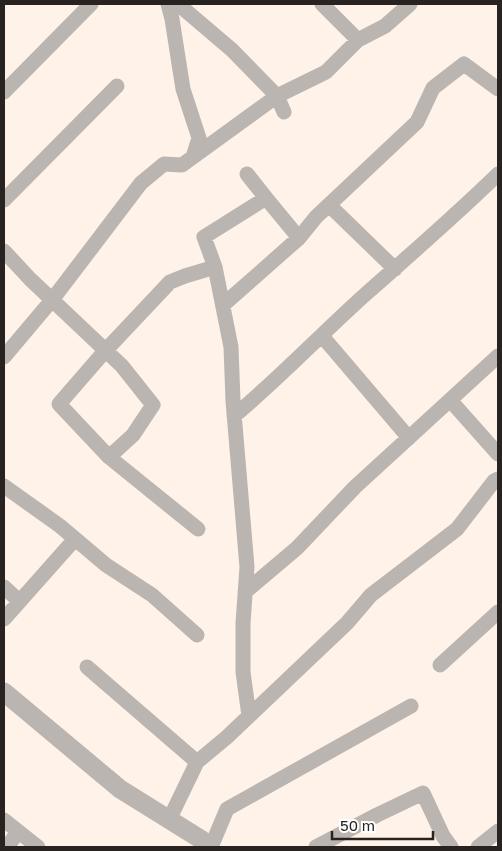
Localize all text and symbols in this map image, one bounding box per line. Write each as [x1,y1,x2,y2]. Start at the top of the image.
scale bar [332,808,433,840]
text: 50 m [340,816,375,834]

